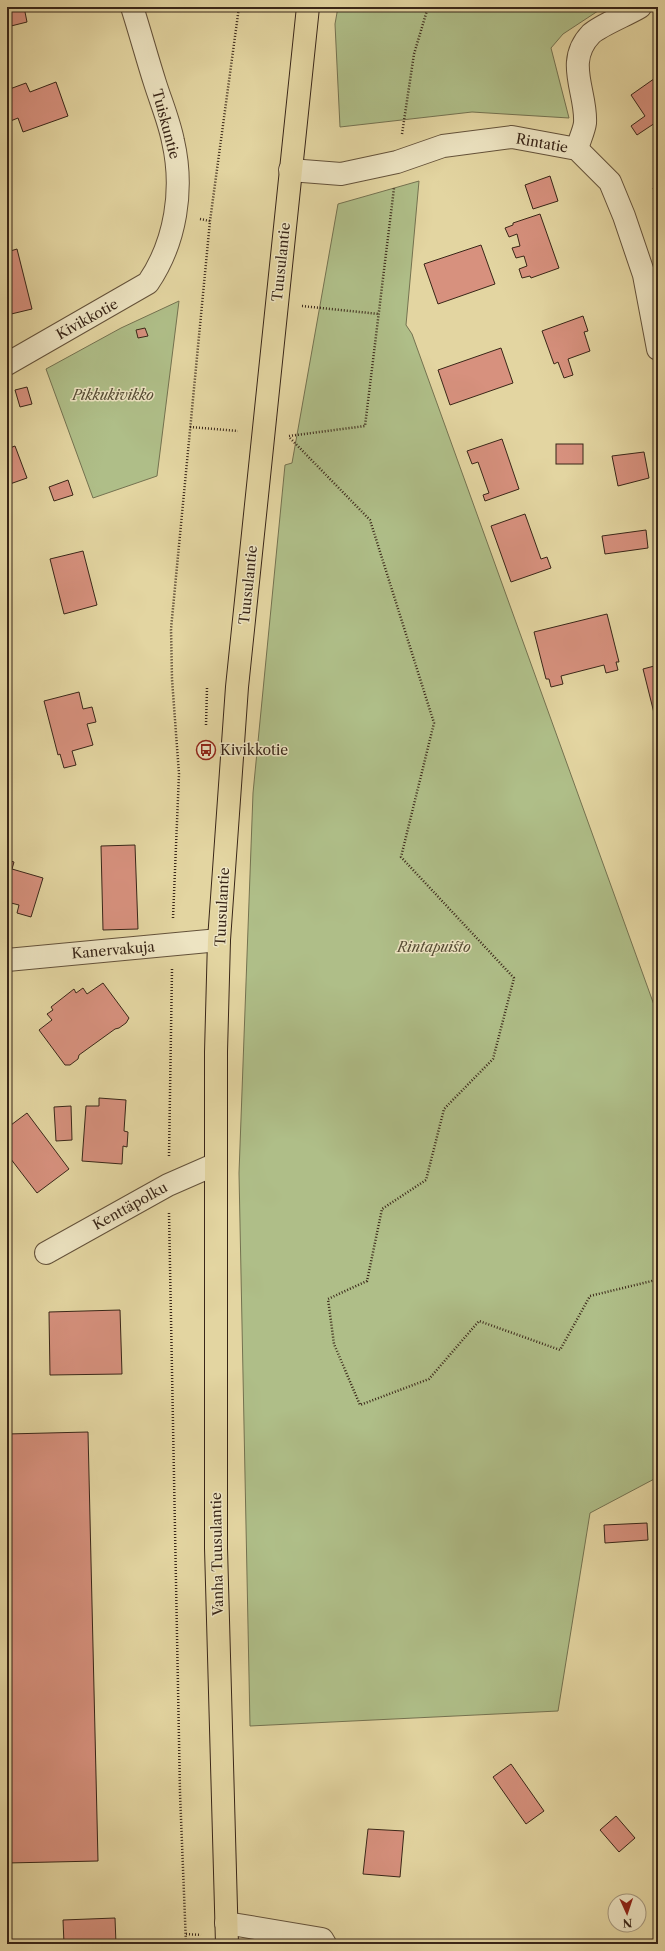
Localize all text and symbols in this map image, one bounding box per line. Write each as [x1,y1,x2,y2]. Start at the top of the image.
street label: Tuiskuntie [148,87,184,161]
street label: Rintatie [515,130,570,156]
street label: Tuusulantie [268,221,294,302]
street label: Kivikkotie [53,295,121,343]
park label: Pikkukivikko [71,386,154,404]
street label: Tuusulantie [235,544,261,625]
bus stop icon: Kivikkotie [195,739,217,761]
place label: Kivikkotie [220,741,288,759]
street label: Tuusulantie [211,867,233,947]
street label: Kanervakuja [71,937,156,963]
park label: Rintapuisto [396,938,471,956]
street label: Kenttäpolku [90,1178,171,1234]
street label: Vanha Tuusulantie [207,1492,227,1617]
north arrow [607,1893,647,1933]
text: N [622,1916,633,1930]

